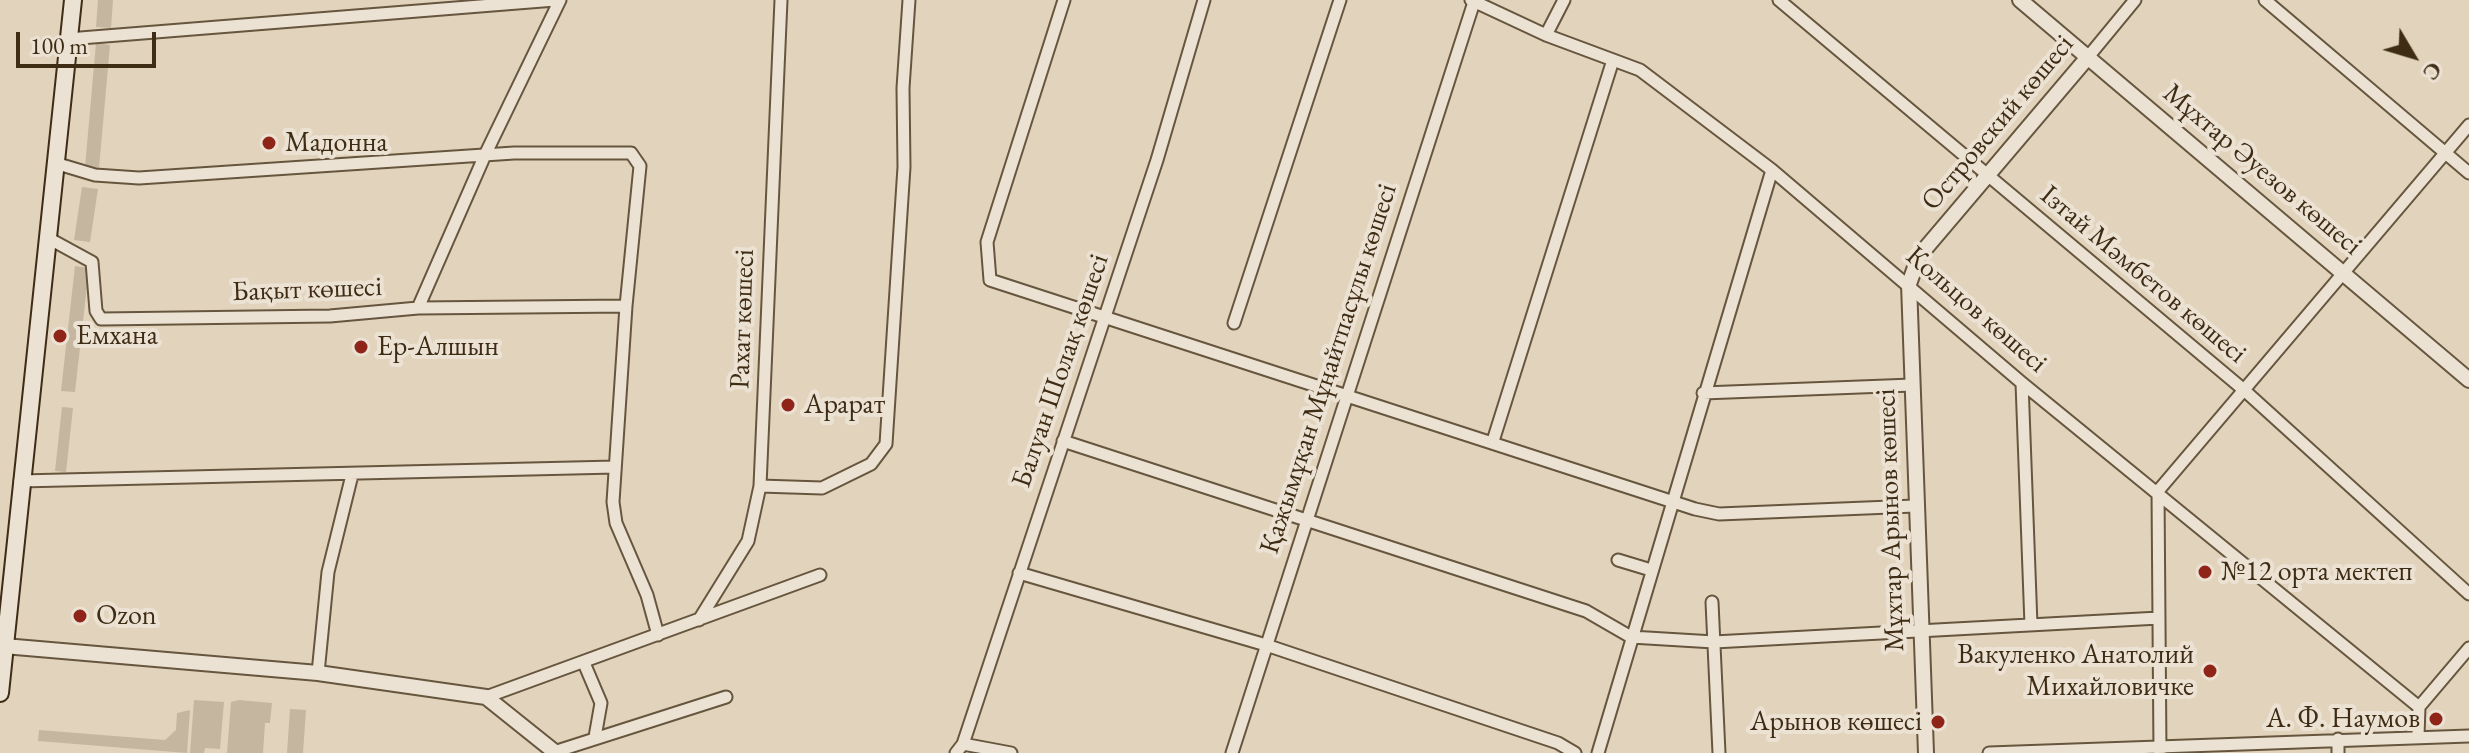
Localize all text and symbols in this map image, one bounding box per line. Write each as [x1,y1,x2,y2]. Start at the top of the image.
scale bar [20,16,160,66]
north arrow [2373,16,2453,96]
street label: Островский көшесі [1915,28,2081,218]
text: 100 m [30,30,88,61]
text: С [2416,56,2449,86]
street label: Мұхтар Әуезов көшесі [2156,77,2368,263]
place label: Мадонна [285,126,388,160]
marker: Мадонна [260,134,278,152]
street label: Ізтай Мәмбетов көшесі [2033,179,2253,371]
street label: Қажымұқан Мұңайтпасұлы көшесі [1253,180,1405,558]
street label: Кольцов көшесі [1899,240,2053,380]
street label: Рахат көшесі [724,248,762,390]
street label: Балуан Шолақ көшесі [1005,250,1117,492]
street label: Бақыт көшесі [231,271,383,309]
place label: Емхана [76,319,158,353]
marker: Емхана [51,327,69,345]
place label: Ер-Алшын [377,330,499,364]
marker: Ер-Алшын [352,338,370,356]
place label: Арарат [804,388,885,422]
street label: Мұхтар Арынов көшесі [1870,388,1912,652]
marker: Арарат [779,396,797,414]
place label: №12 орта мектеп [2221,555,2413,589]
marker: №12 орта мектеп [2196,563,2214,581]
place label: Ozon [96,599,157,633]
marker: Ozon [71,607,89,625]
place label: Вакуленко Анатолий Михайловичке [1957,638,2194,704]
marker: Вакуленко Анатолий Михайловичке [2201,662,2219,680]
place label: А. Ф. Наумов [2266,702,2420,736]
place label: Арынов көшесі [1750,705,1922,739]
marker: А. Ф. Наумов [2427,710,2445,728]
marker: Арынов көшесі [1929,713,1947,731]

